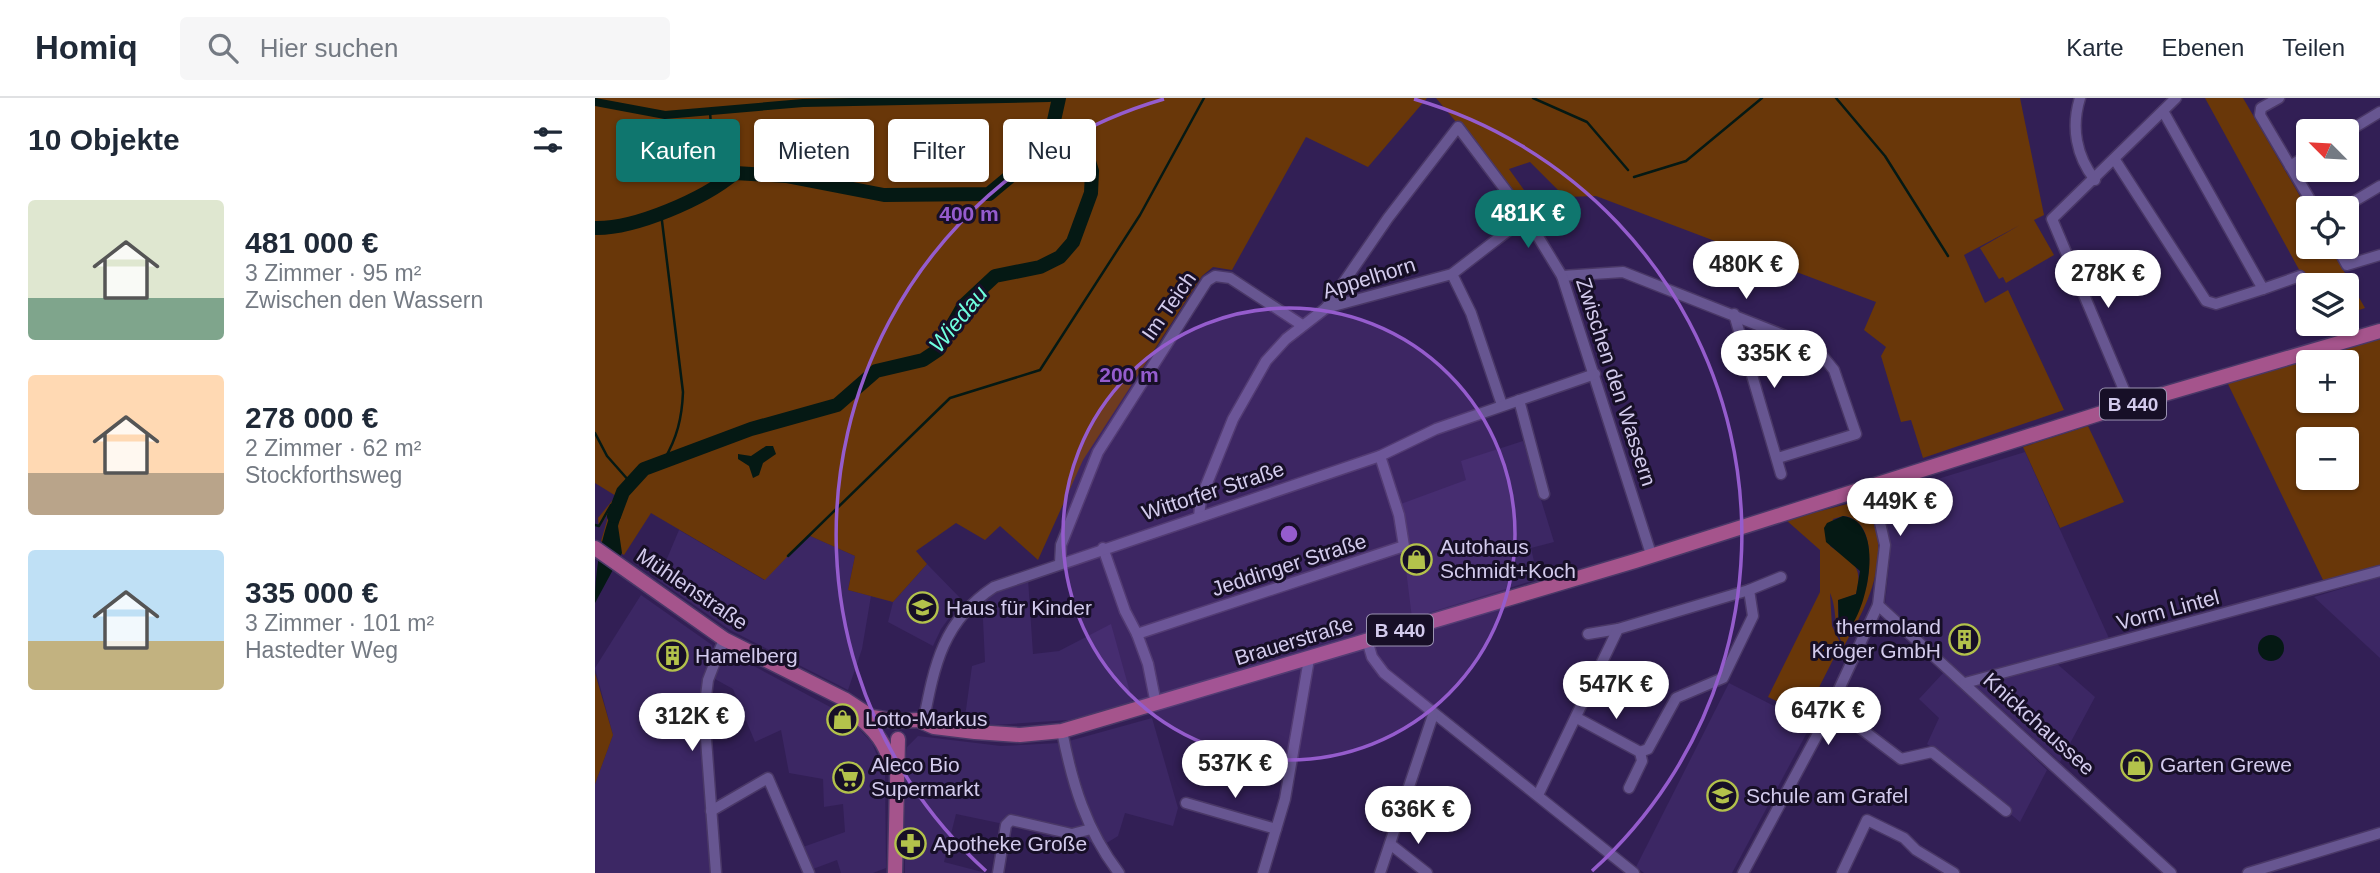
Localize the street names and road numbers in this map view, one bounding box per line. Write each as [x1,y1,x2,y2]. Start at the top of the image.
street label: Appelhorn [1320,253,1418,303]
street label: Im Teich [1137,267,1200,344]
street label: Zwischen den Wassern [1572,275,1661,489]
road number: B 440 [2100,388,2166,420]
street label: Wittorfer Straße [1139,457,1287,524]
street label: Jeddinger Straße [1209,529,1369,600]
street label: Mühlenstraße [633,543,752,634]
street label: Vorm Lintel [2114,585,2222,634]
street label: Brauerstraße [1232,612,1356,669]
road number: B 440 [1367,614,1433,646]
street label: Knickchaussee [1979,668,2100,779]

